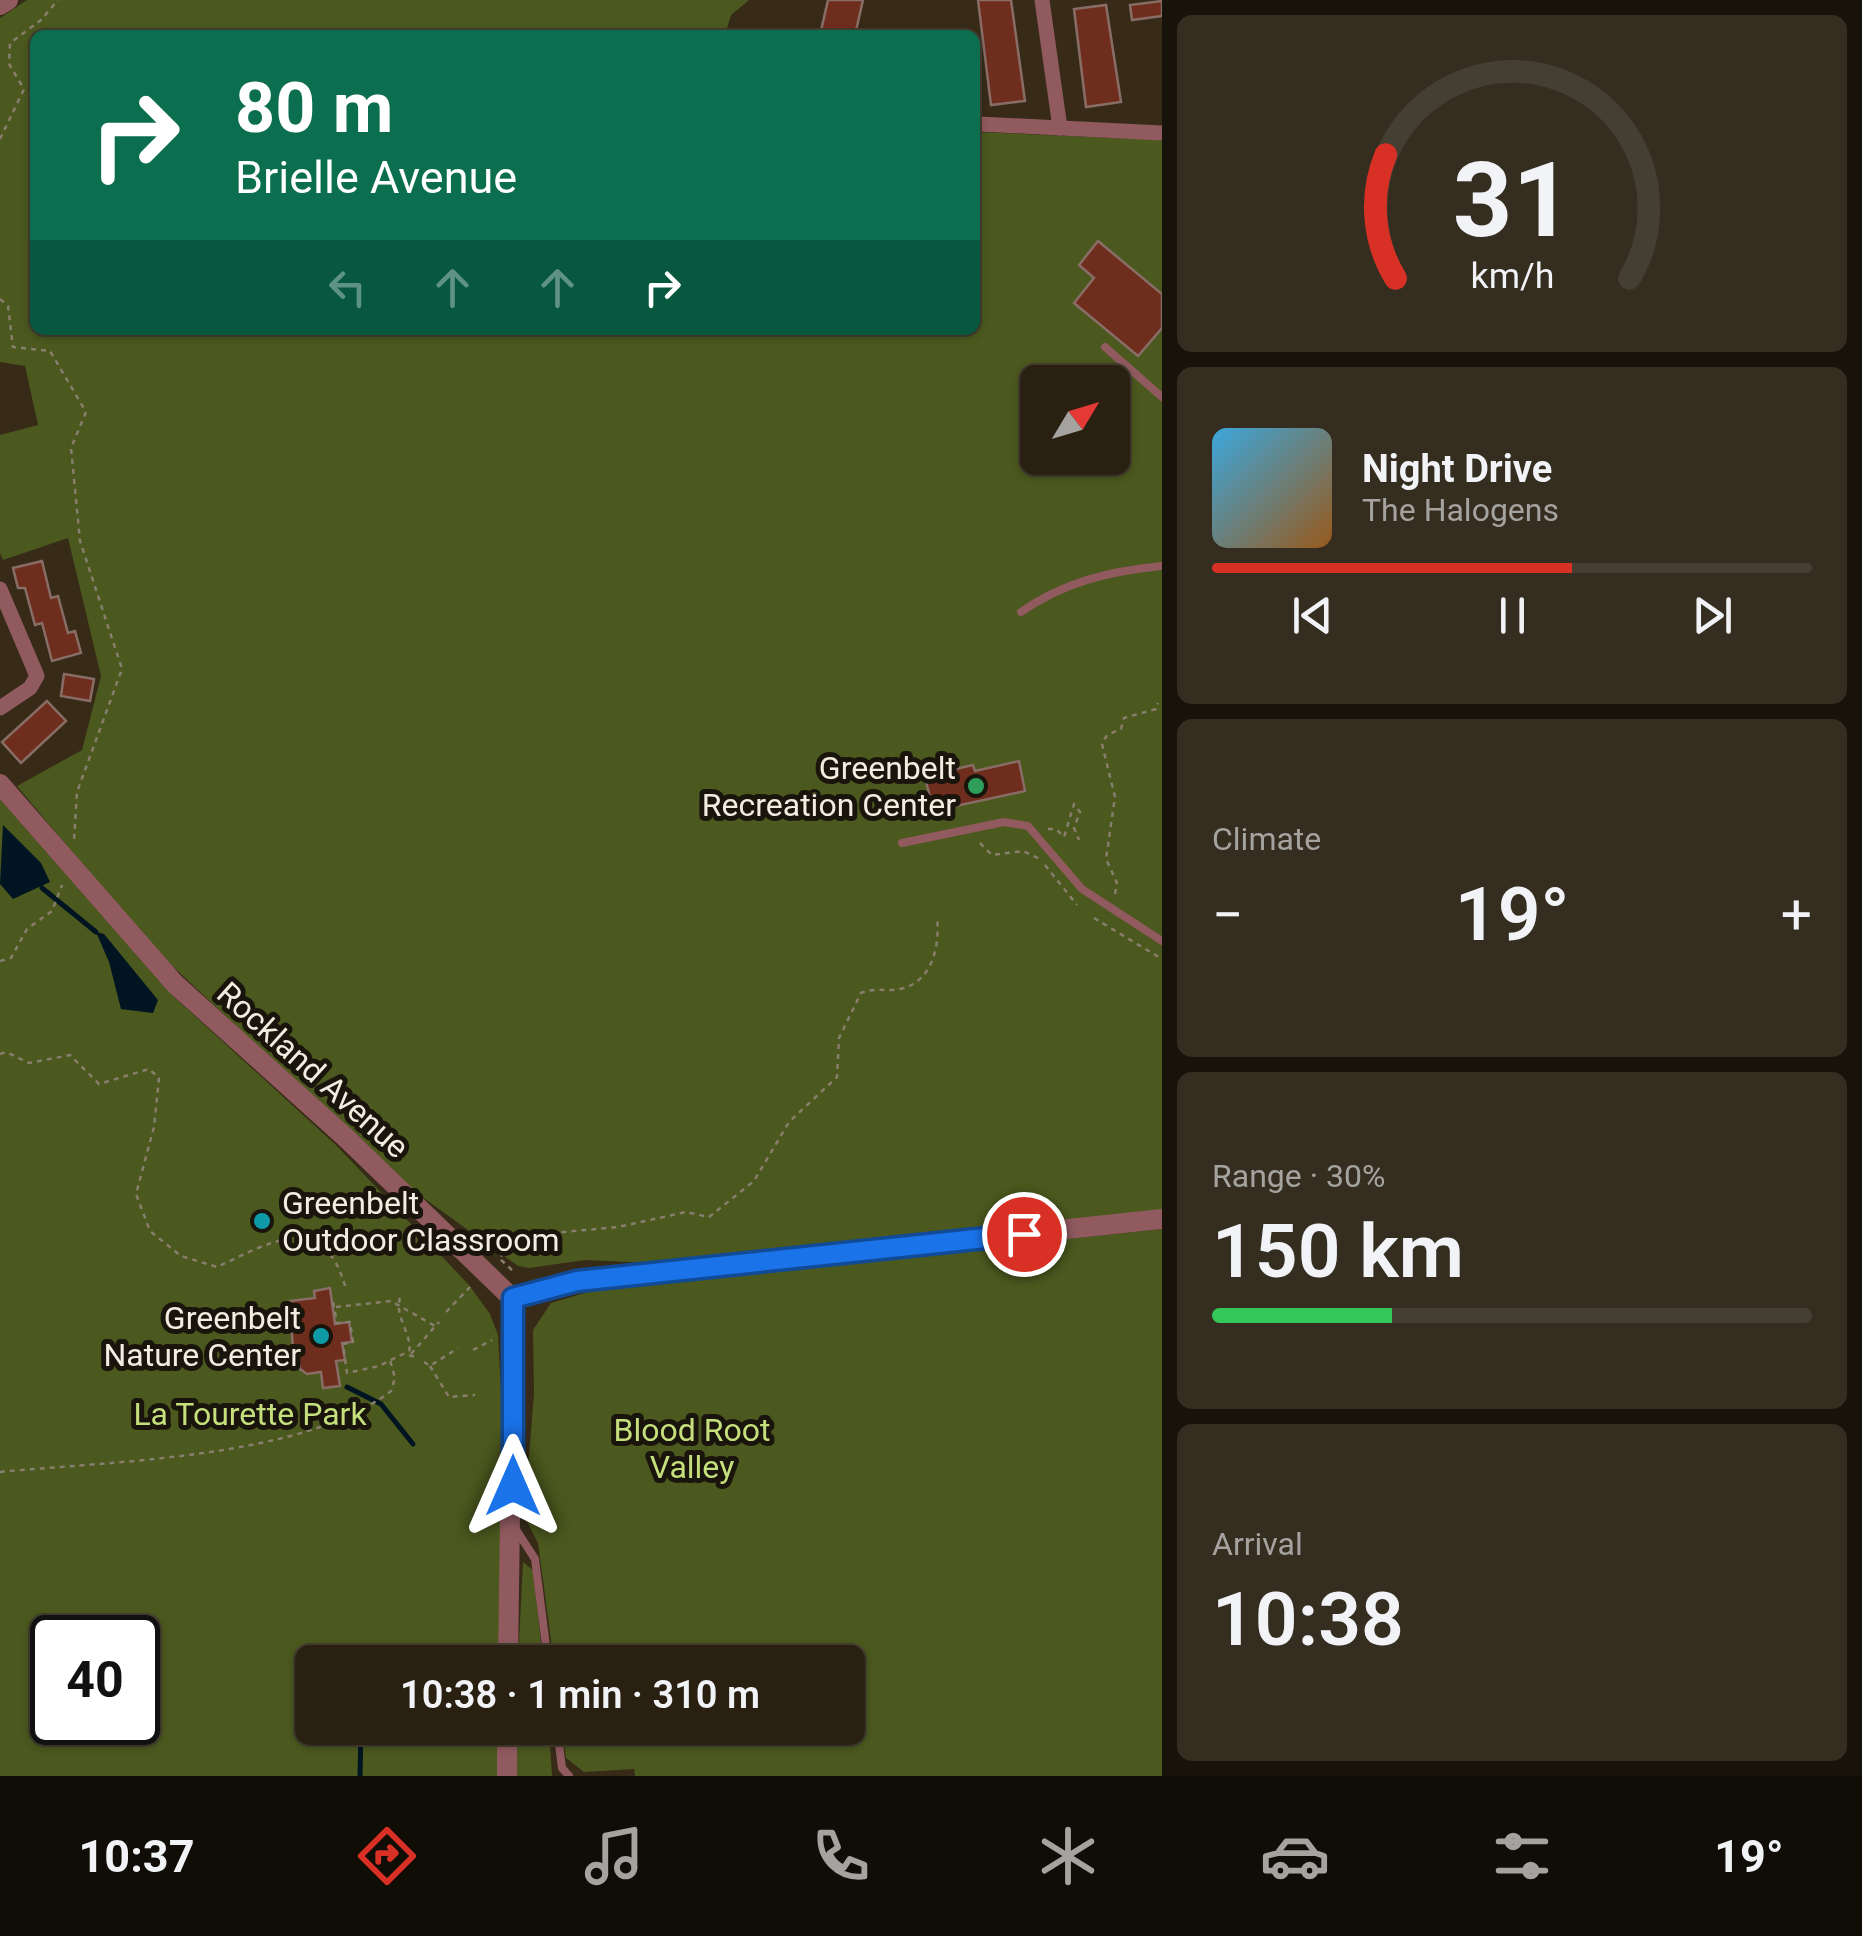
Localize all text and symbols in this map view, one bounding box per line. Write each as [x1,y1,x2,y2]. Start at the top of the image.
text: 80 m [235,67,393,149]
icon: right [70,70,200,200]
text: 31 [1452,140,1572,261]
text: Brielle Avenue [235,151,517,204]
text: km/h [1470,255,1554,297]
icon: left [320,260,375,315]
icon: ahead [425,260,480,315]
icon: ahead [530,260,585,315]
icon: right [635,260,690,315]
north arrow [1020,365,1130,475]
map controls [1020,365,1130,475]
text: Night Drive [1362,447,1552,491]
text: The Halogens [1362,491,1559,529]
icon: previous [1285,588,1340,643]
icon: pause [1485,588,1540,643]
icon: next [1685,588,1740,643]
place label: Greenbelt Recreation Center [702,749,956,824]
marker: Greenbelt Recreation Center [965,775,987,797]
text: Climate [1212,820,1321,858]
text: 19° [1455,870,1569,958]
text: − [1212,883,1243,947]
text: + [1781,883,1812,947]
street label: Rockland Avenue [209,974,417,1166]
text: Range · 30% [1212,1157,1385,1195]
place label: Greenbelt Outdoor Classroom [282,1184,560,1259]
pin [982,1192,1067,1277]
icon: arrive [997,1207,1052,1262]
text: 150 km [1212,1207,1464,1295]
marker: Greenbelt Outdoor Classroom [251,1210,273,1232]
place label: Greenbelt Nature Center [103,1299,301,1374]
marker: Greenbelt Nature Center [310,1325,332,1347]
park label: La Tourette Park [133,1395,367,1433]
park label: Blood Root Valley [614,1411,770,1486]
position arrow [461,1434,565,1538]
text: Arrival [1212,1525,1303,1563]
text: 10:38 [1212,1575,1404,1663]
speed limit sign: 40 [30,1615,160,1745]
text: 10:38 · 1 min · 310 m [400,1673,760,1717]
icon: directions [352,1821,422,1891]
icon: music [579,1821,649,1891]
icon: phone [806,1821,876,1891]
icon: climate [1033,1821,1103,1891]
icon: car [1260,1821,1330,1891]
icon: filters [1487,1821,1557,1891]
text: 10:37 [79,1830,195,1883]
text: 19° [1714,1830,1783,1883]

